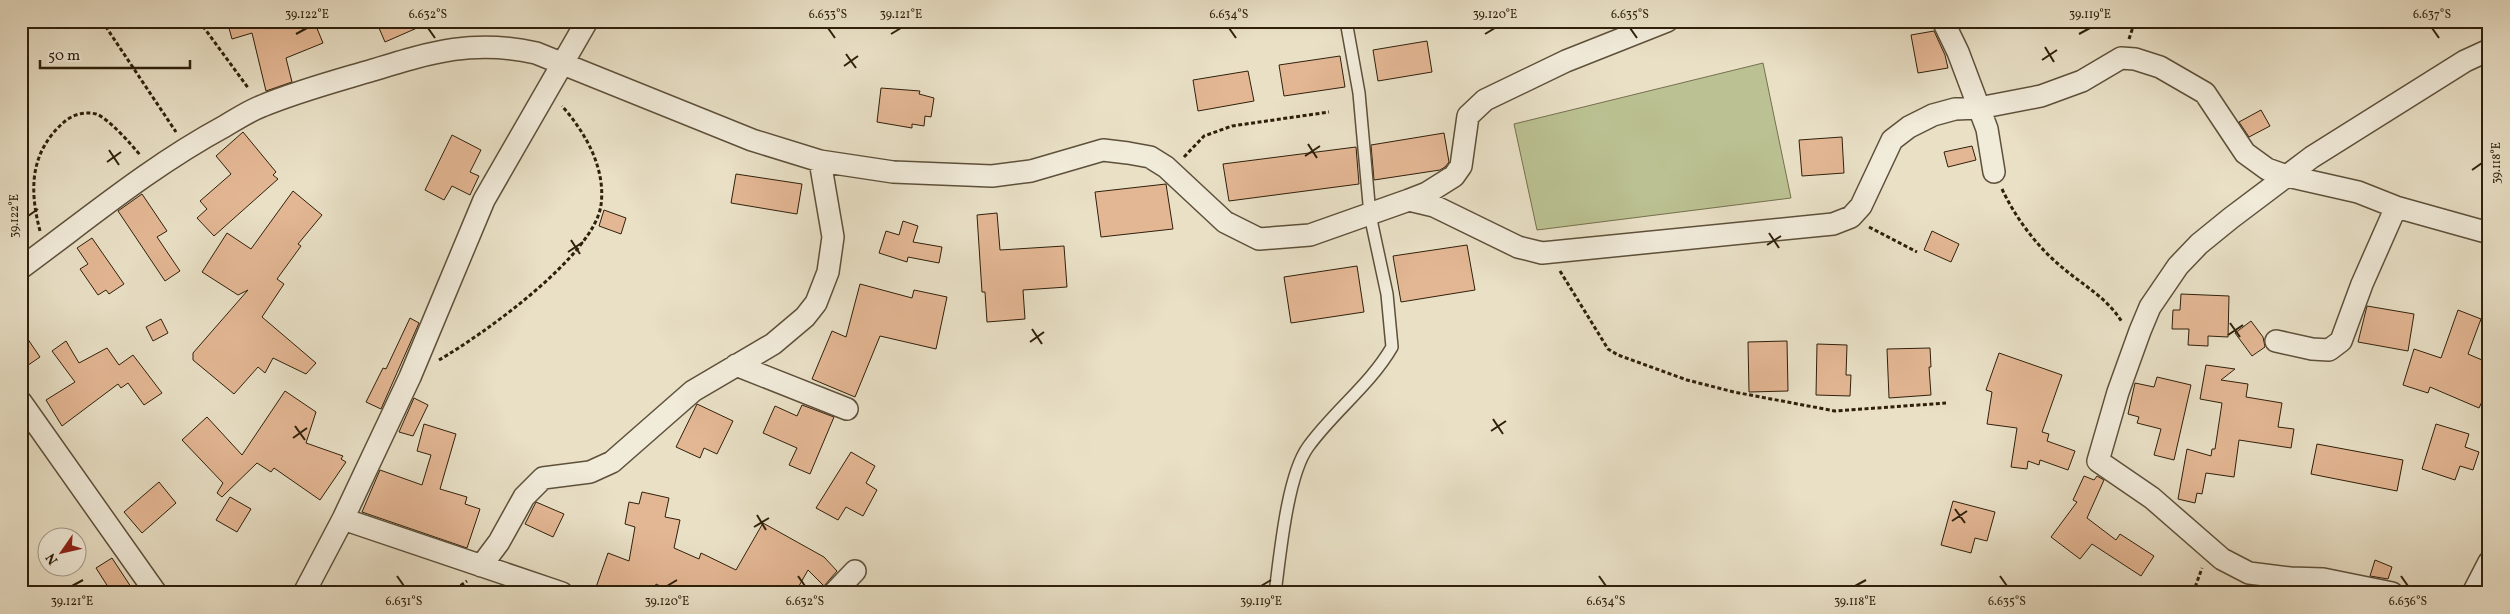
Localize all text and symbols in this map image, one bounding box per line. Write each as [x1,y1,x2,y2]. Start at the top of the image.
text: 39.122°E [285,7,329,23]
text: 6.632°S [409,7,447,23]
text: 6.633°S [809,7,847,23]
text: 39.121°E [880,7,922,23]
text: 6.634°S [1209,7,1249,23]
text: 39.120°E [1473,7,1517,23]
text: 6.635°S [1611,7,1649,23]
text: 39.119°E [2069,7,2111,23]
text: 6.637°S [2413,7,2451,23]
scale bar [40,38,190,70]
text: 50 m [48,46,80,67]
text: 39.118°E [2489,142,2505,184]
text: 39.122°E [7,194,23,238]
north arrow [38,526,88,576]
text: N [42,549,63,568]
text: 39.121°E [51,594,93,610]
text: 6.631°S [386,594,422,610]
text: 39.120°E [645,594,689,610]
text: 6.632°S [786,594,824,610]
text: 39.119°E [1240,594,1282,610]
text: 6.634°S [1586,594,1626,610]
text: 39.118°E [1834,594,1876,610]
text: 6.635°S [1988,594,2026,610]
text: 6.636°S [2389,594,2427,610]

